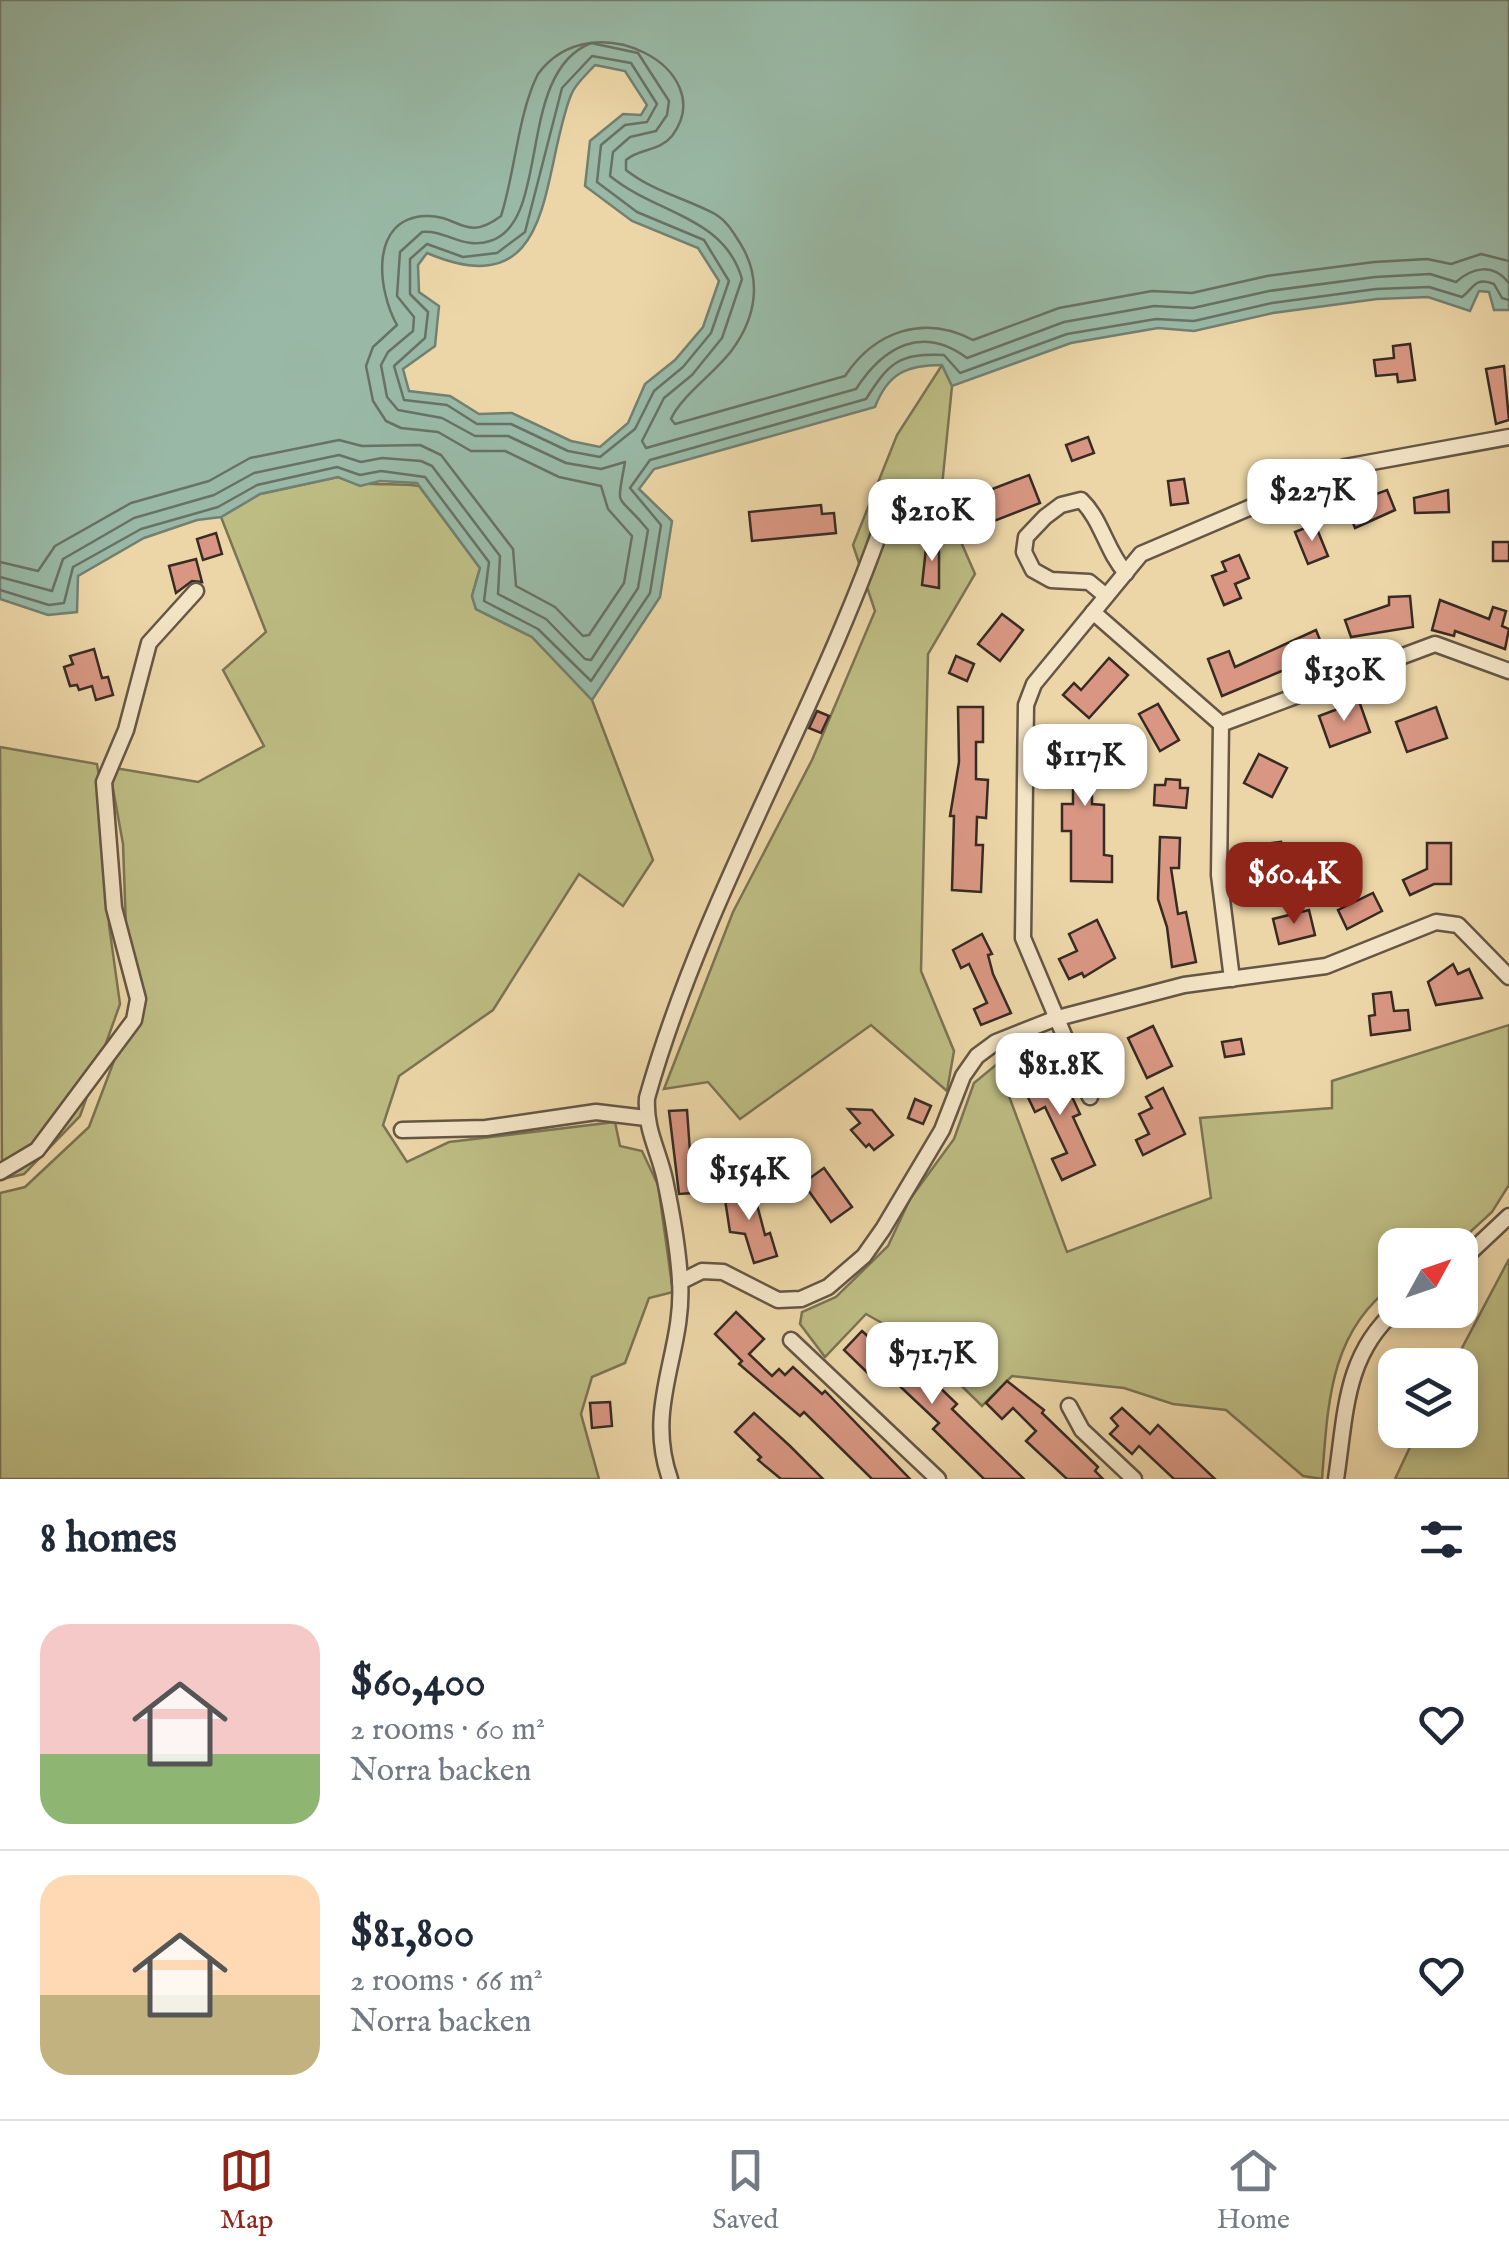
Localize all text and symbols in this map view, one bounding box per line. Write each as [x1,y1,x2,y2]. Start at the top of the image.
pin: $227K [1242,459,1382,544]
text: $227K [1269,471,1355,512]
pin: $210K [862,479,1002,564]
text: $210K [890,491,974,532]
pin: $130K [1274,639,1414,724]
text: $130K [1304,651,1384,692]
pin: $117K [1015,724,1155,809]
text: $117K [1045,736,1125,777]
pin: $60.4K [1213,842,1375,927]
text: $60.4K [1248,854,1340,895]
pin: $81.8K [979,1033,1141,1118]
text: $81.8K [1018,1045,1102,1086]
pin: $154K [679,1138,819,1223]
text: $154K [709,1150,789,1191]
north arrow [1378,1228,1478,1328]
map controls [1378,1228,1478,1448]
pin: $71.7K [851,1322,1013,1407]
text: $71.7K [888,1334,976,1375]
button: layers [1378,1348,1478,1448]
icon: filters [1414,1512,1469,1567]
text: 8 homes [40,1513,177,1566]
text: $60,400 [350,1657,486,1710]
icon: home [120,1664,240,1784]
icon: heart [1414,1697,1469,1752]
text: 2 rooms · 60 m² [350,1710,545,1751]
text: Norra backen [350,1751,532,1792]
text: $81,800 [350,1908,474,1961]
icon: home [120,1915,240,2035]
icon: heart [1414,1948,1469,2003]
text: 2 rooms · 66 m² [350,1961,543,2002]
text: Norra backen [350,2002,532,2043]
tab: Map [219,2143,274,2238]
tab: Saved [712,2143,779,2238]
tab: Home [1217,2143,1290,2238]

